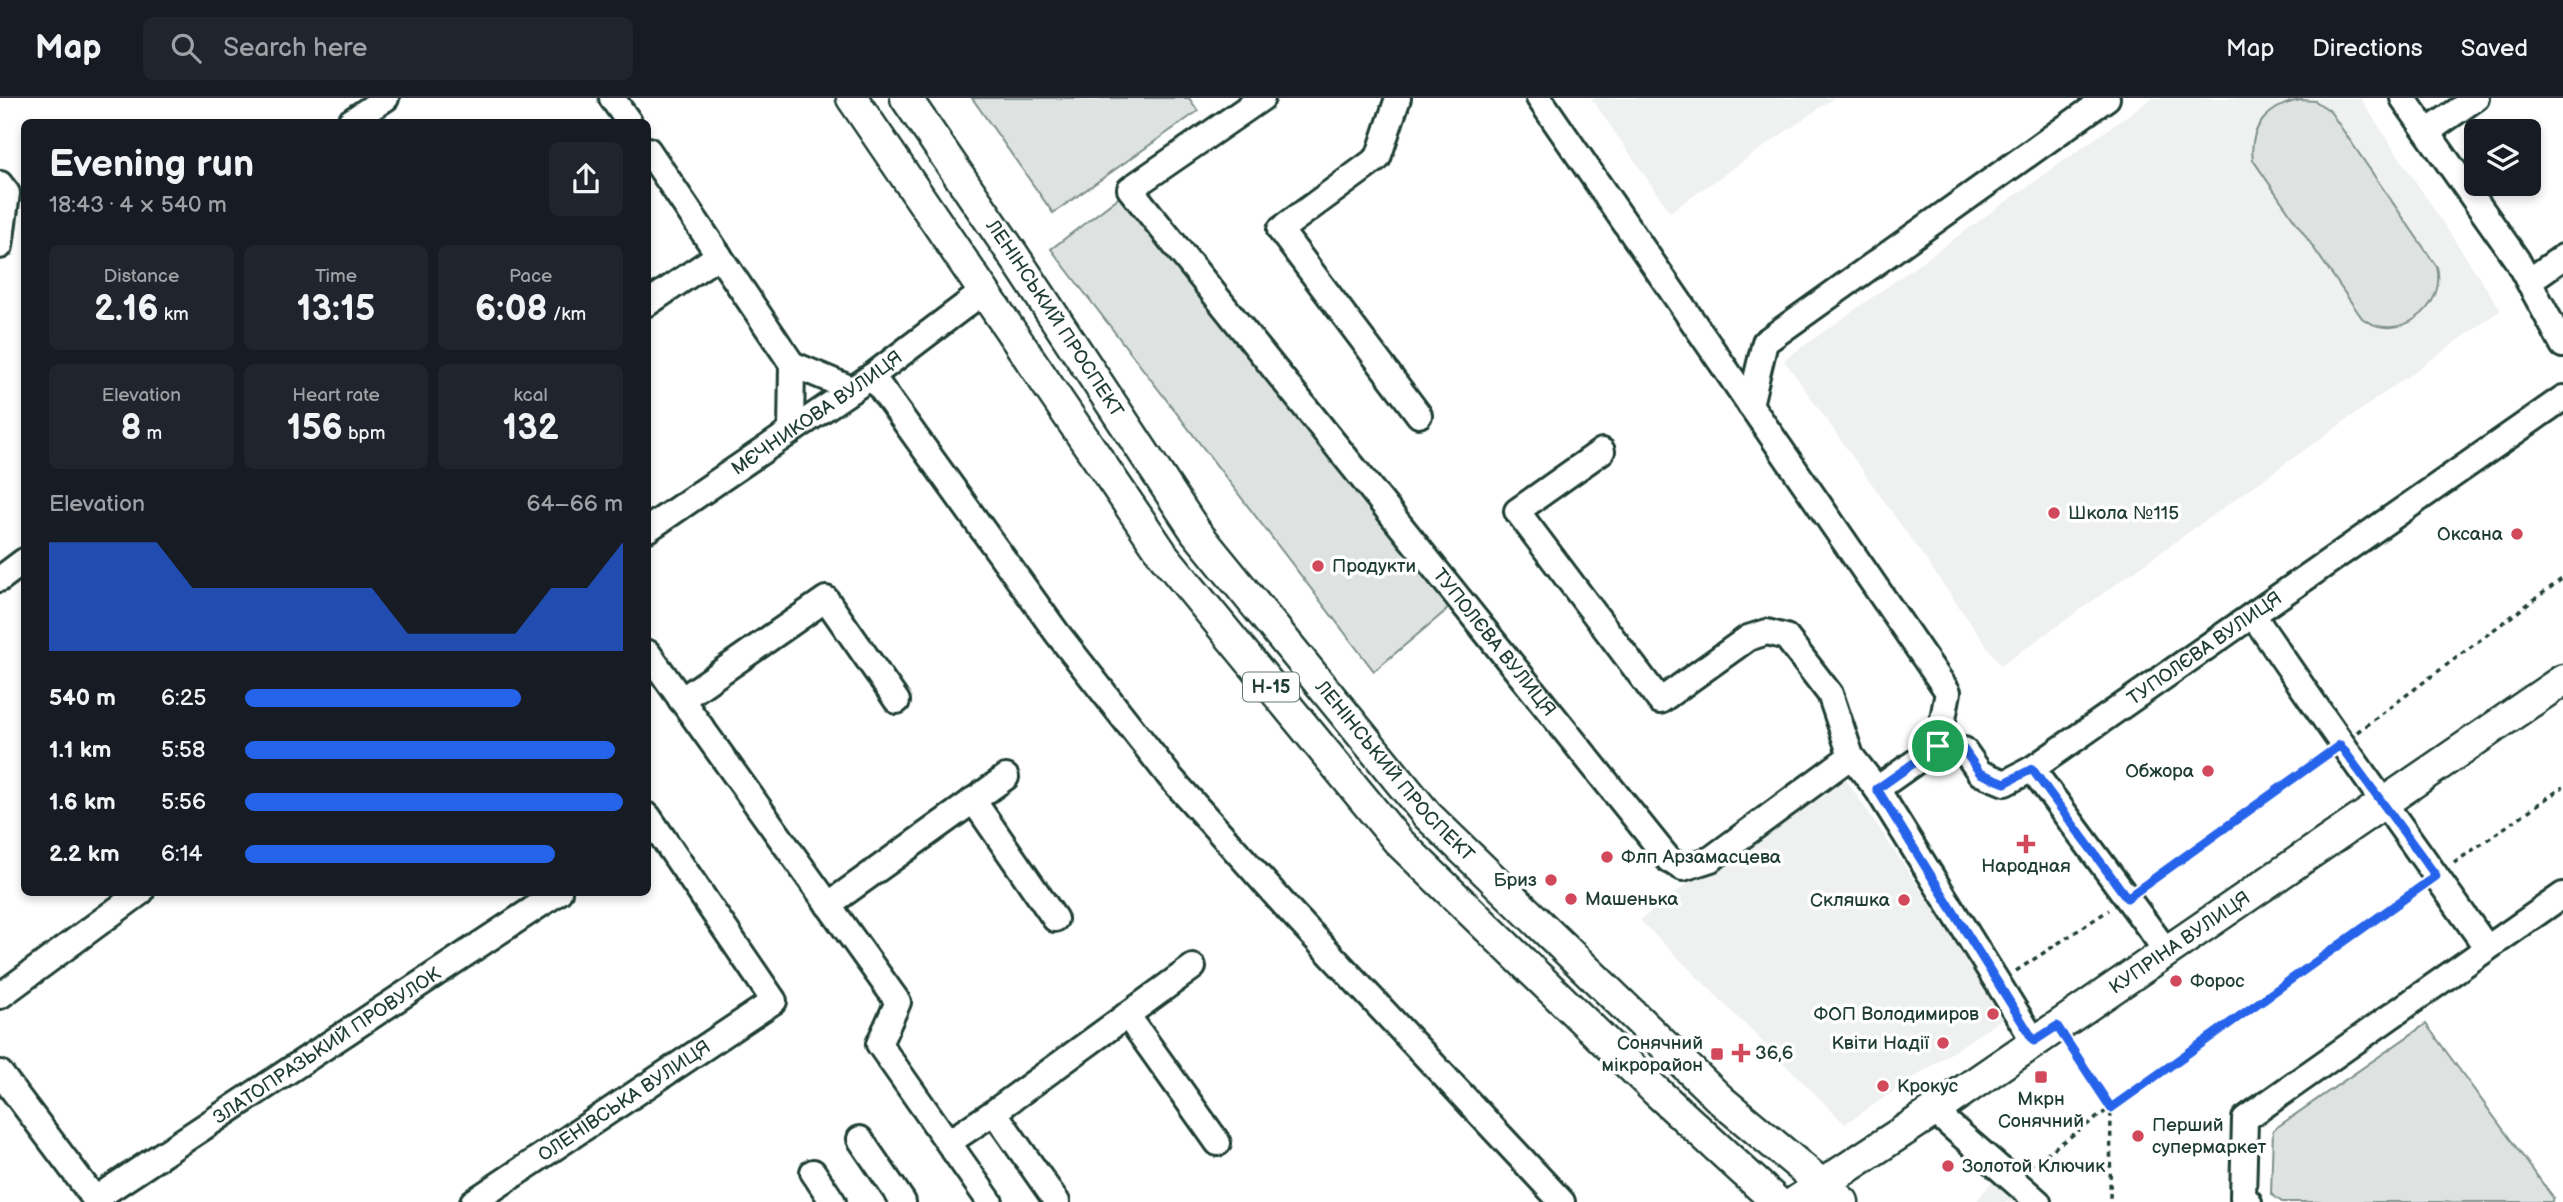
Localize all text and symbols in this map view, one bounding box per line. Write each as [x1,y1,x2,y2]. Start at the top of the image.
search box [143,17,633,80]
text: Map [35,28,101,68]
icon: search [167,29,205,67]
text: Search here [223,33,367,64]
text: Map [2226,34,2274,63]
text: Directions [2312,34,2423,63]
text: Saved [2461,34,2528,63]
map controls [2464,119,2541,196]
button: layers [2464,119,2541,196]
text: Evening run [49,142,254,187]
button: share [549,142,623,216]
text: 18:43 · 4 × 540 m [49,191,227,219]
street label: ЛЕНІНСЬКИЙ ПРОСПЕКТ [981,215,1128,421]
text: Distance [103,265,179,288]
text: Time [315,265,357,288]
text: Pace [509,265,552,288]
text: 2.16 [94,288,159,331]
text: 13:15 [297,288,375,331]
text: 6:08 [475,288,548,331]
text: km [159,303,189,326]
text: /km [548,303,586,326]
street label: МЄЧНИКОВА ВУЛИЦЯ [727,346,907,480]
text: Elevation [102,384,181,407]
text: Heart rate [292,384,380,407]
text: kcal [514,384,548,407]
text: 8 [120,407,141,450]
text: 156 [287,407,343,450]
text: 132 [503,407,559,450]
text: m [141,422,162,445]
text: bpm [343,422,385,445]
text: Elevation [49,490,145,518]
text: 64–66 m [526,490,623,518]
place label: Школа №115 [2068,502,2179,525]
marker: Школа №115 [2046,505,2062,521]
place label: Оксана [2437,523,2503,546]
marker: Оксана [2509,526,2525,542]
place label: Продукти [1332,555,1416,578]
marker: Продукти [1310,558,1326,574]
street label: ТУПОЛЄВА ВУЛИЦЯ [1428,564,1561,721]
street label: ТУПОЛЄВА ВУЛИЦЯ [2123,586,2286,710]
road number: Н-15 [1243,672,1299,702]
street label: ЛЕНІНСЬКИЙ ПРОСПЕКТ [1310,675,1479,866]
text: 540 m [49,684,116,712]
text: 6:25 [161,684,206,712]
pin [1908,716,1968,776]
icon: arrive [1919,727,1957,765]
text: 1.1 km [49,736,111,764]
text: 5:58 [161,736,205,764]
place label: Обжора [2125,760,2194,783]
marker: Обжора [2200,763,2216,779]
text: 1.6 km [49,788,116,816]
text: 5:56 [161,788,206,816]
marker: Народная [2018,836,2034,852]
text: 2.2 km [49,840,120,868]
text: 6:14 [161,840,203,868]
place label: Флп Арзамасцева [1621,846,1781,869]
marker: Флп Арзамасцева [1599,849,1615,865]
place label: Народная [1981,855,2071,878]
place label: Бриз [1493,869,1537,892]
marker: Бриз [1543,872,1559,888]
street label: КУПРІНА ВУЛИЦЯ [2105,886,2255,999]
place label: Машенька [1585,888,1679,911]
place label: Скляшка [1810,889,1890,912]
marker: Машенька [1563,891,1579,907]
marker: Скляшка [1896,892,1912,908]
street label: ЗЛАТОПРАЗЬКИЙ ПРОВУЛОК [209,962,446,1129]
place label: Форос [2190,970,2245,993]
marker: Форос [2168,973,2184,989]
place label: ФОП Володимиров [1813,1003,1979,1026]
marker: ФОП Володимиров [1985,1006,2001,1022]
place label: Сонячний мікрорайон [1602,1032,1703,1077]
place label: Квіти Надії [1832,1032,1929,1055]
street label: ОЛЕНІВСЬКА ВУЛИЦЯ [534,1035,715,1167]
marker: Квіти Надії [1935,1035,1951,1051]
place label: 36,6 [1755,1042,1793,1065]
marker: 36,6 [1733,1045,1749,1061]
marker: Сонячний мікрорайон [1709,1046,1725,1062]
marker: Мкрн Сонячний [2033,1069,2049,1085]
place label: Крокус [1897,1075,1959,1098]
marker: Крокус [1875,1078,1891,1094]
place label: Мкрн Сонячний [1998,1088,2084,1133]
place label: Перший супермаркет [2152,1114,2267,1159]
marker: Перший супермаркет [2130,1128,2146,1144]
place label: Золотой Ключик [1962,1155,2105,1178]
marker: Золотой Ключик [1940,1158,1956,1174]

